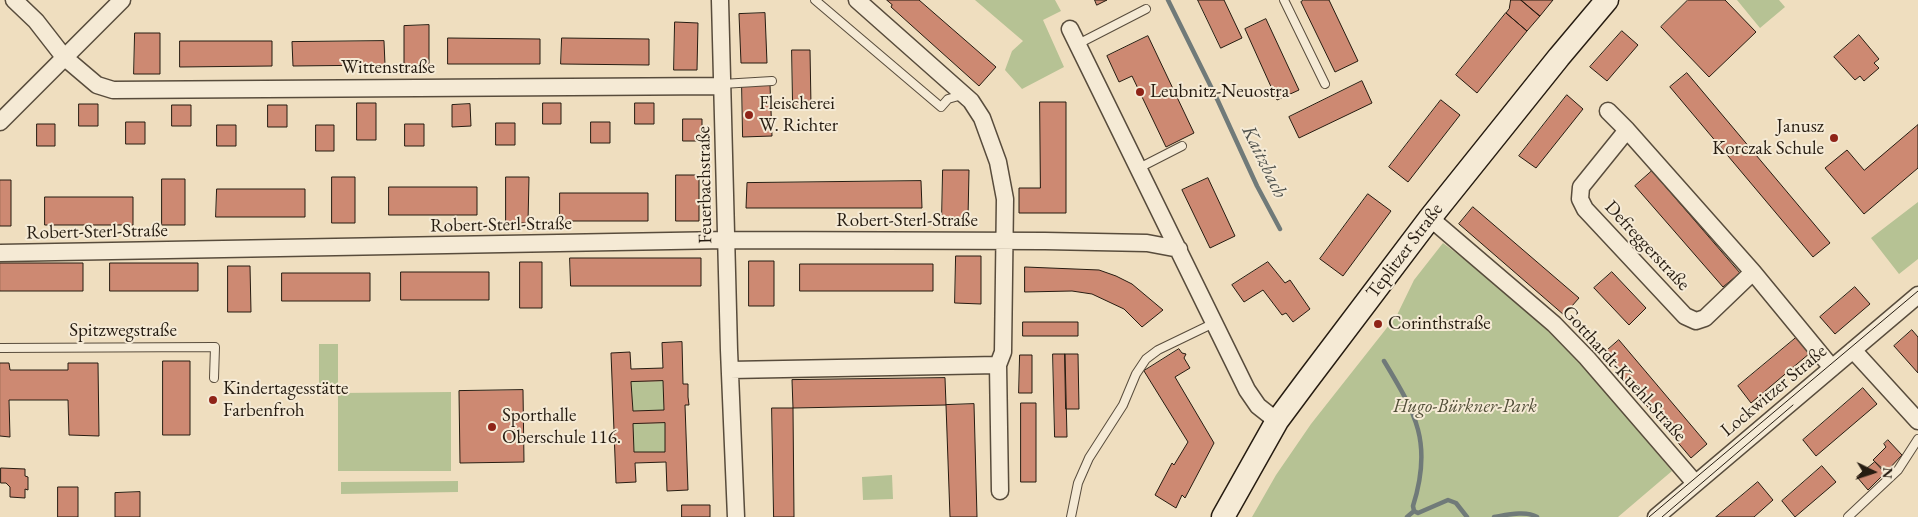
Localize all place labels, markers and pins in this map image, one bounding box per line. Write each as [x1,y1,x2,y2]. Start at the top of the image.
place label: Leubnitz-Neuostra [1150,81,1289,103]
marker: Leubnitz-Neuostra [1134,86,1146,98]
place label: Fleischerei W. Richter [759,93,838,137]
marker: Fleischerei W. Richter [743,109,755,121]
place label: Janusz Korczak Schule [1712,116,1824,160]
marker: Janusz Korczak Schule [1828,132,1840,144]
place label: Corinthstraße [1388,313,1491,335]
marker: Corinthstraße [1372,318,1384,330]
place label: Kindertagesstätte Farbenfroh [223,378,348,422]
marker: Kindertagesstätte Farbenfroh [207,394,219,406]
place label: Sporthalle Oberschule 116. [502,405,621,449]
marker: Sporthalle Oberschule 116. [486,421,498,433]

